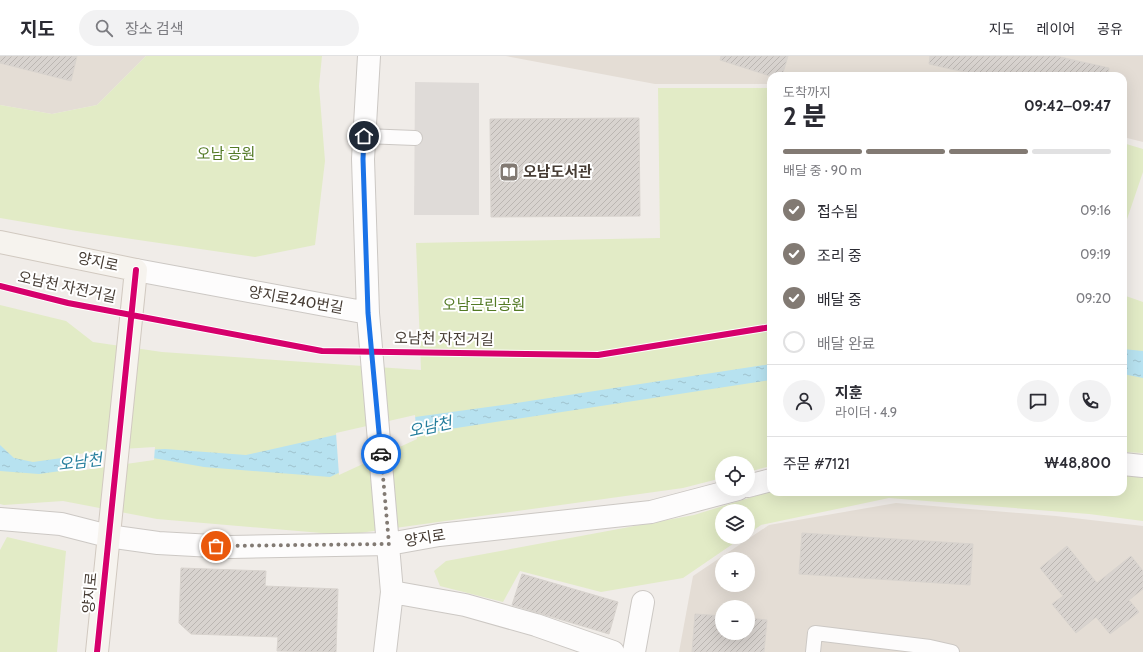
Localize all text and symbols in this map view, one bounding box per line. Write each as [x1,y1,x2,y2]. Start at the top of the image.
search box [79,10,359,46]
icon: search [93,17,115,39]
text: 지도 [20,18,55,41]
text: 장소 검색 [125,20,184,38]
text: 지도 [989,20,1015,38]
text: 레이어 [1037,20,1075,38]
text: 공유 [1097,20,1123,38]
text: 도착까지 [783,84,831,100]
text: 09:42–09:47 [1024,97,1111,115]
text: 2 분 [783,100,827,132]
pin [347,119,381,153]
icon: home [353,125,375,147]
park label: 오남 공원 [197,145,255,163]
library icon: 오남도서관 [498,161,520,183]
text: 배달 중 · 90 m [783,162,862,178]
place label: 오남도서관 [523,163,592,181]
icon: check [783,199,805,221]
text: 09:16 [1080,202,1111,218]
text: 접수됨 [817,203,858,221]
icon: check [783,243,805,265]
text: 09:19 [1080,246,1111,262]
text: 조리 중 [817,247,862,265]
street label: 양지로 [76,249,120,275]
street label: 오남천 자전거길 [16,268,118,306]
street label: 양지로240번길 [247,283,345,317]
icon: check [783,287,805,309]
text: 09:20 [1076,290,1111,306]
text: 배달 중 [817,291,862,309]
park label: 오남근린공원 [443,296,525,314]
street label: 오남천 자전거길 [394,329,494,349]
text: 배달 완료 [817,335,876,353]
button: person [783,380,825,422]
button: chat [1017,380,1059,422]
button: phone [1069,380,1111,422]
text: 지훈 [835,384,863,402]
text: 라이더 · 4.9 [835,404,897,420]
water label: 오남천 [406,413,456,441]
courier [361,434,401,474]
icon: car [370,443,392,465]
water label: 오남천 [57,450,105,474]
text: ₩48,800 [1044,454,1111,472]
text: 주문 #7121 [783,455,850,473]
map controls [715,456,755,640]
button: locate [715,456,755,496]
button: layers [715,504,755,544]
street label: 양지로 [403,526,447,550]
pin [199,529,233,563]
icon: bag [205,535,227,557]
button: + [715,552,755,592]
street label: 양지로 [79,572,101,614]
button: − [715,600,755,640]

